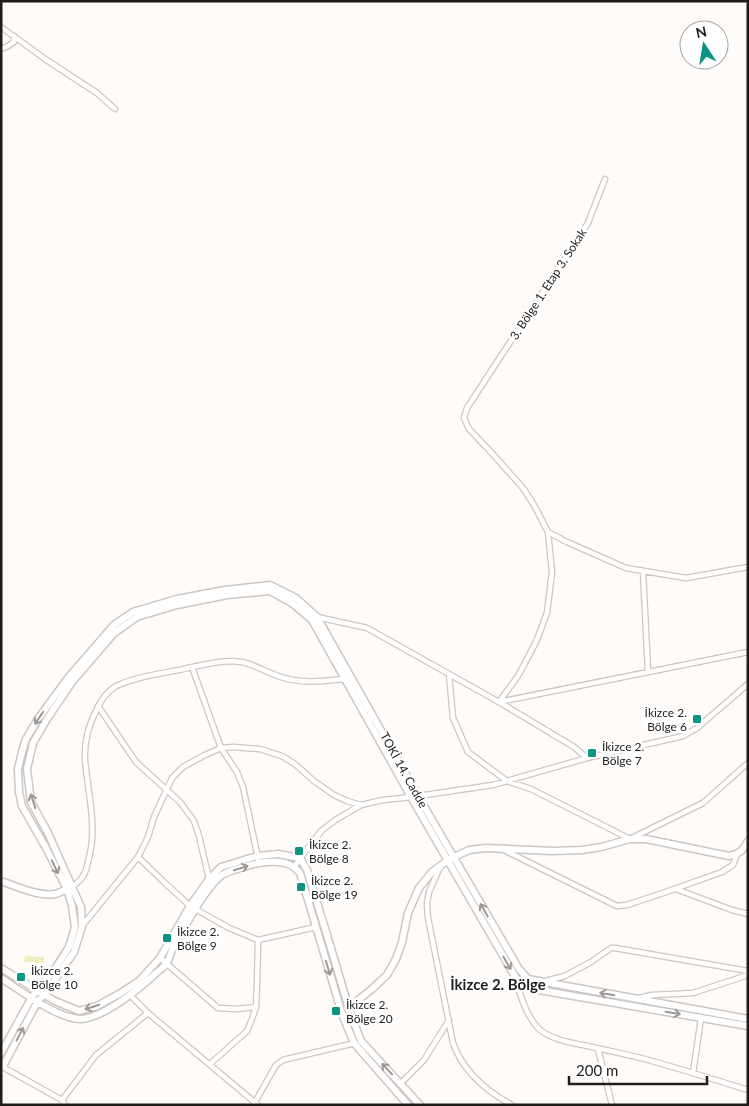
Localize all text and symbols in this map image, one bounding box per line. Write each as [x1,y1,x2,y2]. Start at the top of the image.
north arrow [679,20,729,70]
text: N [694,22,708,41]
street label: 3. Bölge 1. Etap 3. Sokak [506,225,590,342]
place label: İkizce 2. Bölge 6 [645,705,687,734]
one-way arrow [34,710,44,724]
marker: İkizce 2. Bölge 6 [691,713,703,725]
street label: TOKİ 14. Cadde [377,730,431,810]
place label: İkizce 2. Bölge 7 [602,739,645,768]
marker: İkizce 2. Bölge 7 [586,747,598,759]
one-way arrow [27,794,37,810]
place label: İkizce 2. Bölge 8 [309,837,352,866]
marker: İkizce 2. Bölge 8 [293,845,305,857]
one-way arrow [50,859,60,874]
one-way arrow [233,863,249,873]
place label: İkizce 2. Bölge 19 [311,873,358,902]
marker: İkizce 2. Bölge 19 [295,881,307,893]
one-way arrow [479,903,489,917]
place label: İkizce 2. Bölge 9 [177,924,220,953]
marker: İkizce 2. Bölge 9 [161,932,173,944]
one-way arrow [503,955,513,969]
one-way arrow [324,960,334,976]
place label: İkizce 2. Bölge 10 [31,963,78,992]
marker: İkizce 2. Bölge 10 [15,971,27,983]
district label: İkizce 2. Bölge [450,975,546,993]
one-way arrow [599,988,615,998]
place label: İkizce 2. Bölge 20 [346,997,393,1026]
one-way arrow [84,1003,100,1013]
marker: İkizce 2. Bölge 20 [330,1005,342,1017]
one-way arrow [664,1008,680,1018]
one-way arrow [15,1026,25,1041]
scale bar [569,1054,706,1086]
text: 200 m [576,1061,618,1079]
one-way arrow [381,1063,393,1076]

